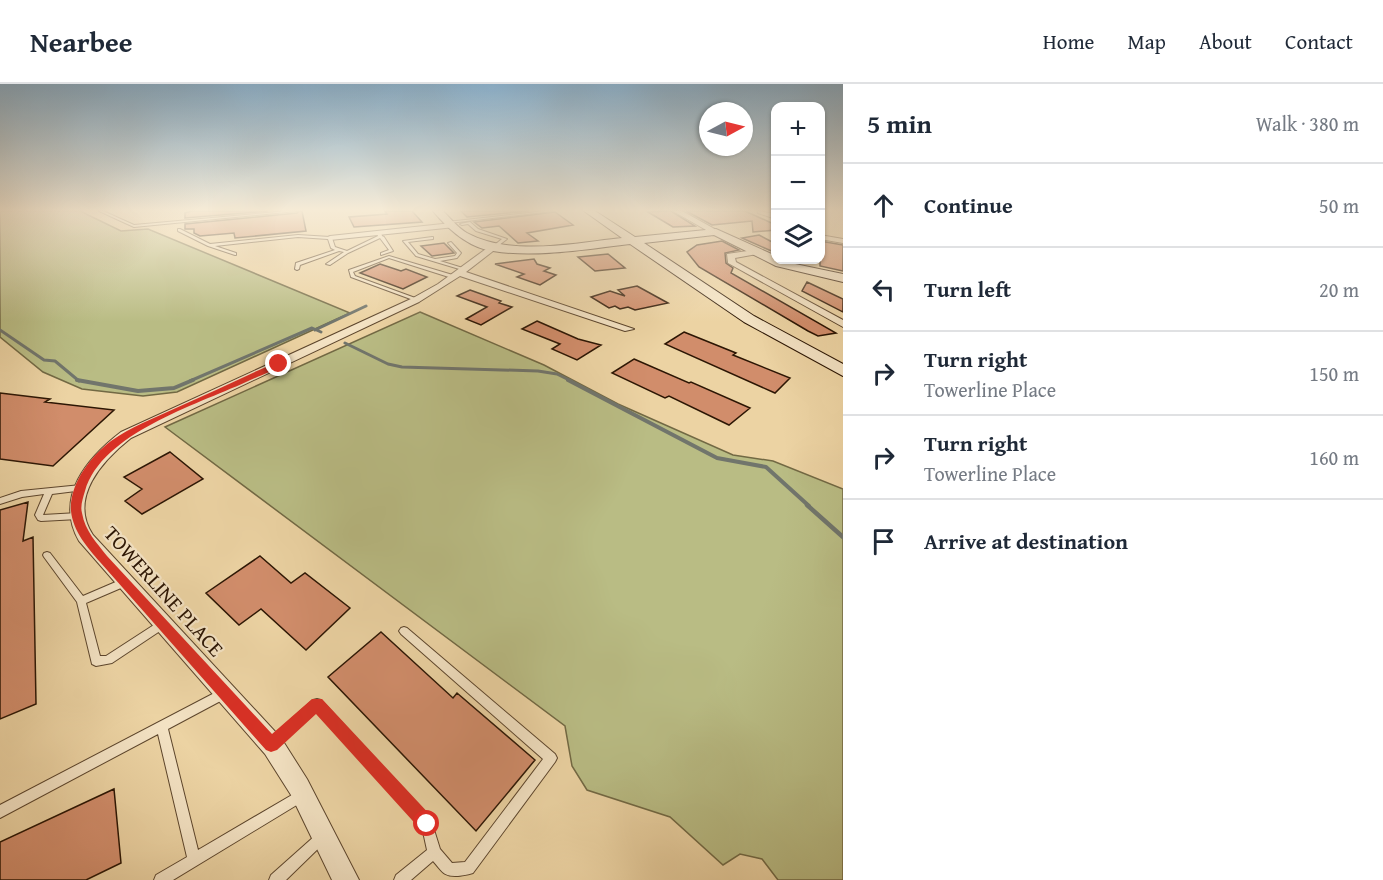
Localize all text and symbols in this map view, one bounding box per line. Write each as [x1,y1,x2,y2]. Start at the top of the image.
text: Nearbee [30,21,133,62]
text: Home [1043,26,1094,57]
text: Map [1127,26,1166,57]
text: About [1199,26,1252,57]
text: Contact [1285,26,1353,57]
north arrow [699,102,753,156]
map controls [771,102,825,264]
button: + [771,102,825,156]
text: 5 min [867,104,932,143]
text: Walk · 380 m [1256,109,1359,138]
button: − [771,156,825,210]
icon: ahead [867,189,900,222]
text: Continue [924,189,1013,221]
text: 50 m [1319,191,1359,220]
button: layers [771,210,825,264]
icon: left [867,273,900,306]
text: Turn left [924,273,1011,305]
text: 20 m [1319,275,1359,304]
text: Turn right [924,343,1027,375]
route end [265,350,291,376]
icon: right [867,357,900,390]
text: 150 m [1309,359,1359,388]
text: Towerline Place [924,375,1056,404]
text: Turn right [924,427,1027,459]
icon: right [867,441,900,474]
text: 160 m [1309,443,1359,472]
text: Towerline Place [924,459,1056,488]
street label: TOWERLINE PLACE [97,519,232,664]
icon: arrive [867,525,900,558]
text: Arrive at destination [924,525,1128,557]
route start [413,810,439,836]

